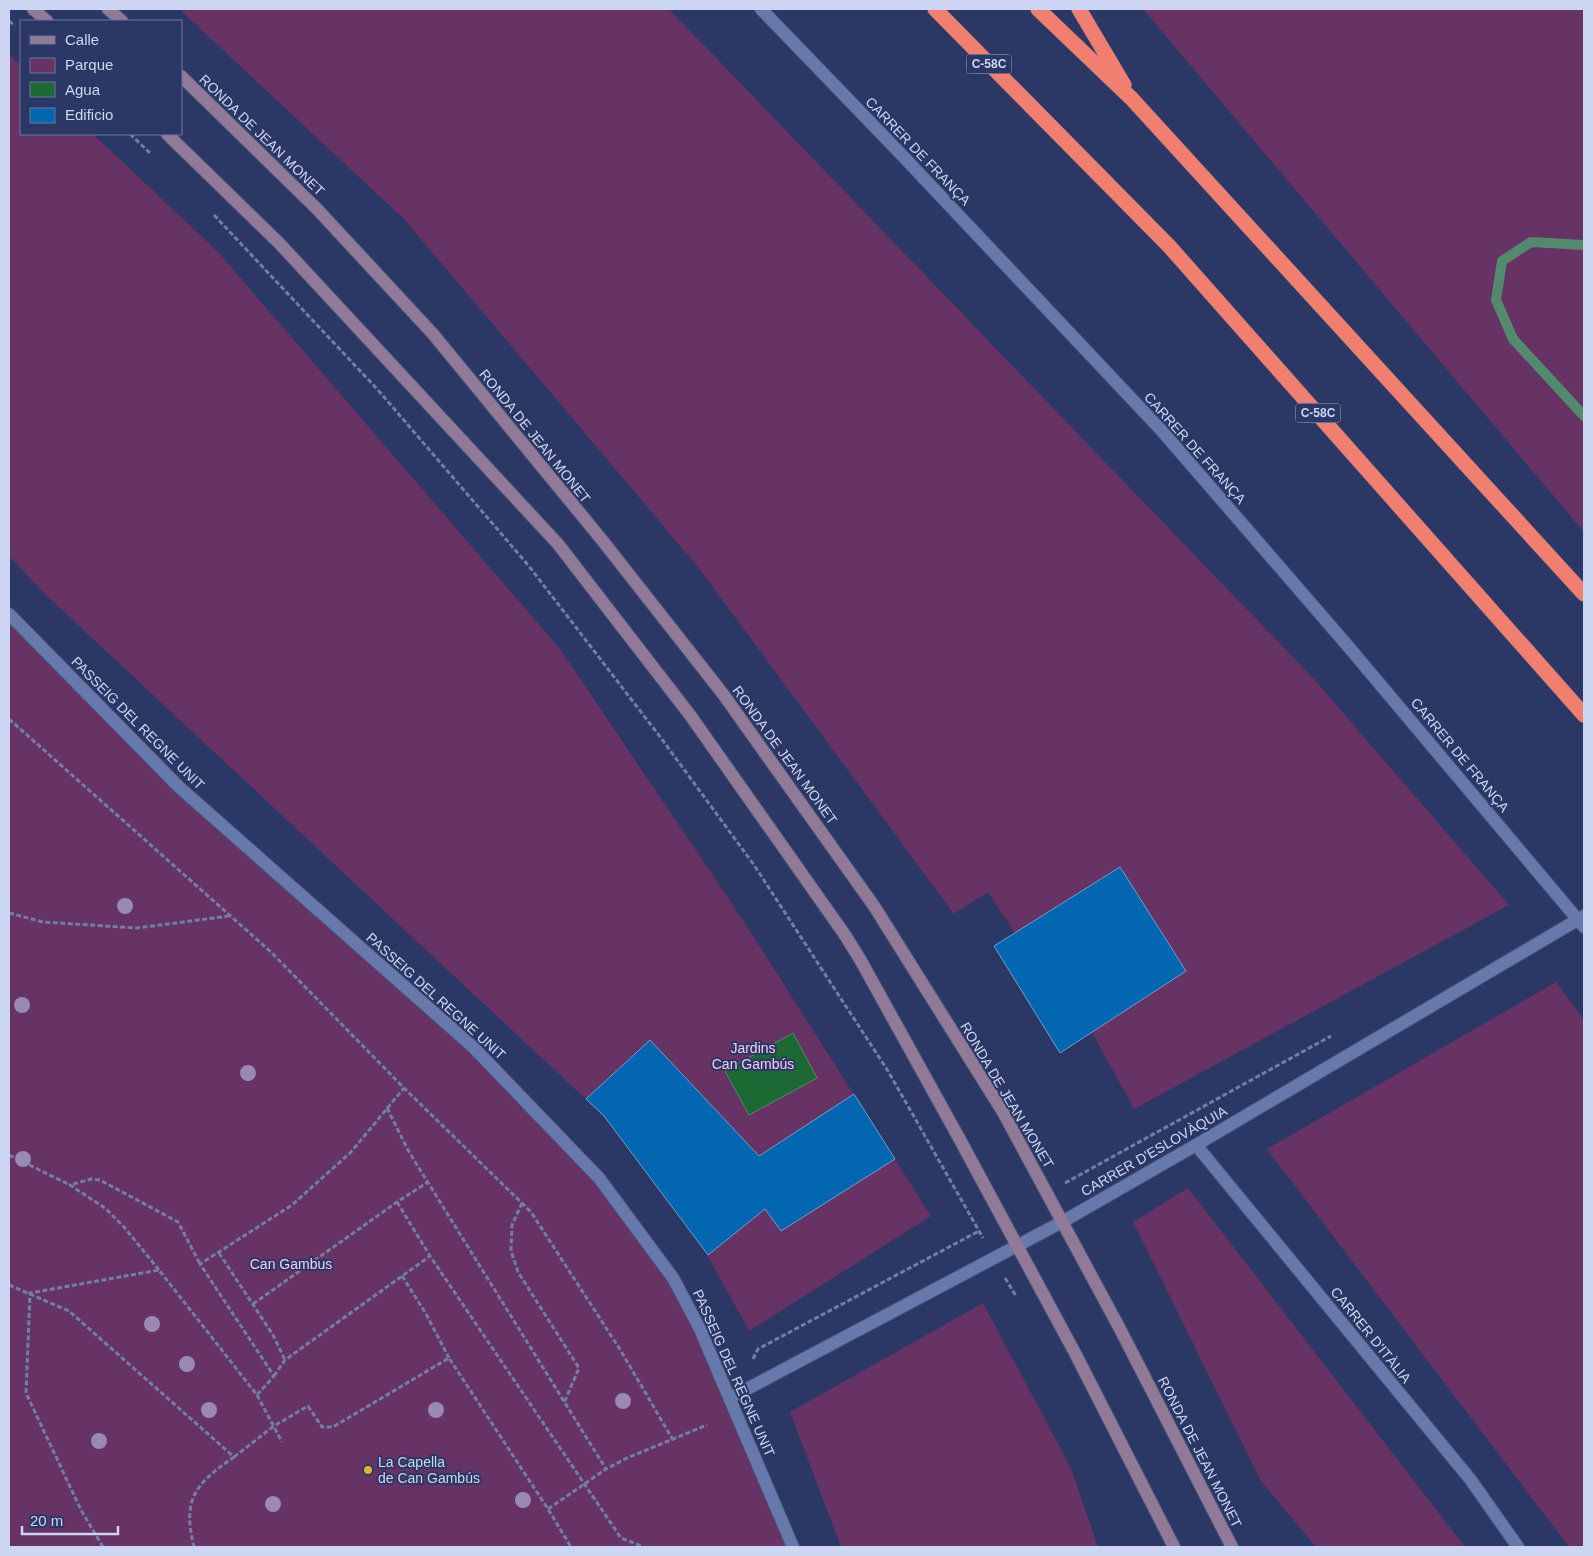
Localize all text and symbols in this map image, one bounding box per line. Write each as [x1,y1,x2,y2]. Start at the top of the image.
legend [20,20,182,135]
text: Calle [65,31,99,48]
road number: C-58C [966,54,1012,74]
text: Parque [65,56,113,73]
street label: RONDA DE JEAN MONET [196,71,328,199]
text: Agua [65,81,101,98]
street label: CARRER DE FRANÇA [862,94,974,209]
text: Edificio [65,106,113,123]
street label: RONDA DE JEAN MONET [476,366,594,506]
street label: CARRER DE FRANÇA [1141,389,1250,507]
road number: C-58C [1296,403,1340,422]
street label: PASSEIG DEL REGNE UNIT [68,653,208,793]
street label: RONDA DE JEAN MONET [729,683,841,828]
street label: CARRER DE FRANÇA [1408,695,1513,816]
street label: PASSEIG DEL REGNE UNIT [363,929,509,1063]
street label: RONDA DE JEAN MONET [957,1019,1057,1171]
park label: Jardins Can Gambús [712,1040,794,1072]
street label: CARRER D'ESLOVÀQUIA [1078,1102,1230,1199]
park label: Can Gambus [250,1256,332,1272]
street label: CARRER D'ITÀLIA [1327,1284,1415,1387]
street label: PASSEIG DEL REGNE UNIT [690,1287,778,1459]
street label: RONDA DE JEAN MONET [1155,1374,1245,1531]
place label: La Capella de Can Gambús [378,1454,480,1486]
marker: La Capella de Can Gambús [362,1464,374,1476]
scale bar [22,1504,119,1536]
text: 20 m [30,1512,63,1529]

